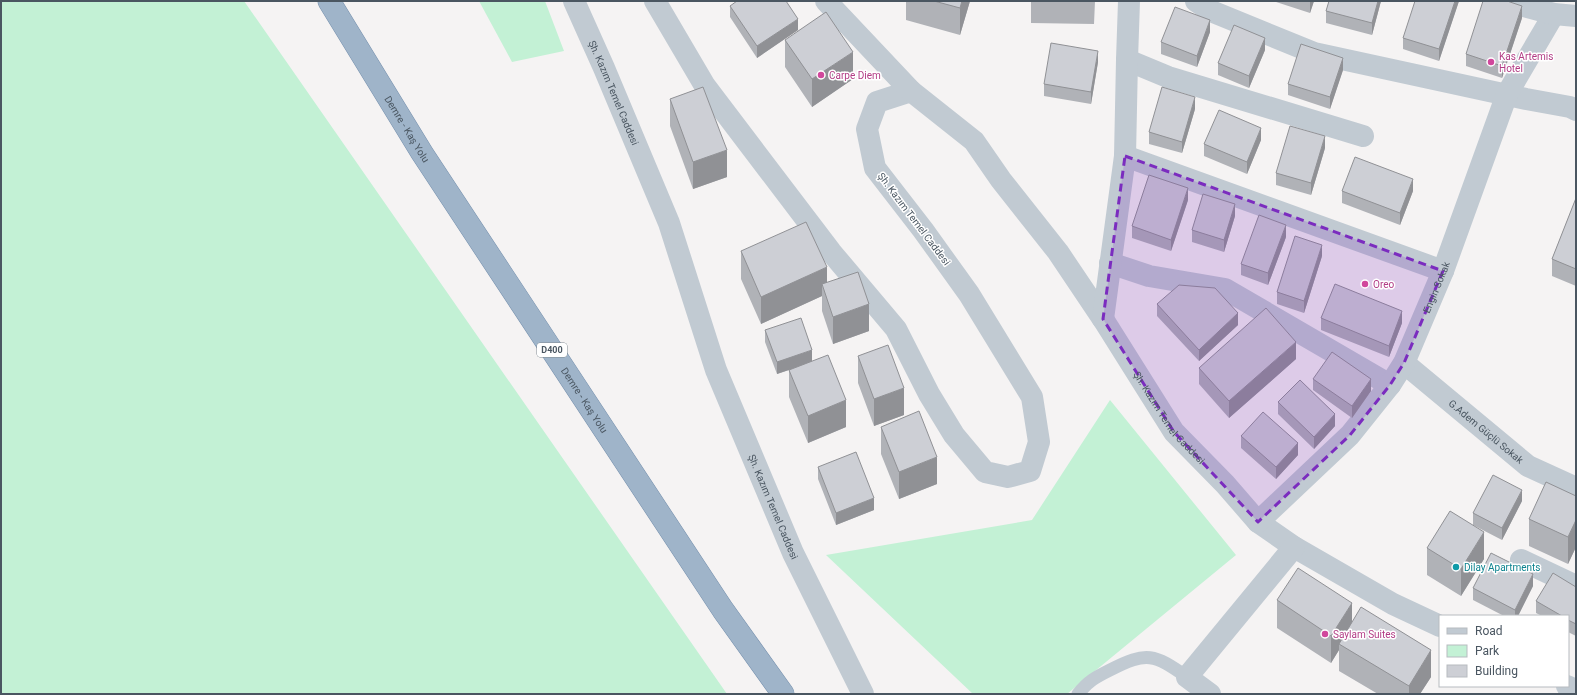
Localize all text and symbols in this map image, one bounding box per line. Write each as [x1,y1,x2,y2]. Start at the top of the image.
street label: Şh. Kazım Temel Caddesi [587,39,641,147]
place label: Kas Artemis Hotel [1499,51,1553,74]
marker: Kas Artemis Hotel [1486,57,1496,67]
marker: Carpe Diem [816,70,826,80]
place label: Carpe Diem [829,70,881,81]
street label: Demre - Kaş Yolu [383,94,432,164]
street label: Şh. Kazım Temel Caddesi [876,171,952,267]
street label: Engin Sokak [1420,259,1452,315]
marker: Oreo [1360,279,1370,289]
place label: Oreo [1373,279,1394,290]
road number: D400 [537,343,567,357]
street label: Demre - Kaş Yolu [559,365,610,435]
street label: Şh. Kazım Temel Caddesi [1132,369,1207,466]
street label: G.Adem Güçlü Sokak [1447,397,1526,466]
street label: Şh. Kazım Temel Caddesi [747,452,801,561]
marker: Dilay Apartments [1451,562,1461,572]
place label: Dilay Apartments [1464,562,1541,573]
legend [1439,615,1569,687]
text: Road [1475,624,1503,638]
marker: Saylam Suites [1320,629,1330,639]
place label: Saylam Suites [1333,629,1396,640]
text: Park [1475,644,1500,658]
text: Building [1475,664,1518,678]

